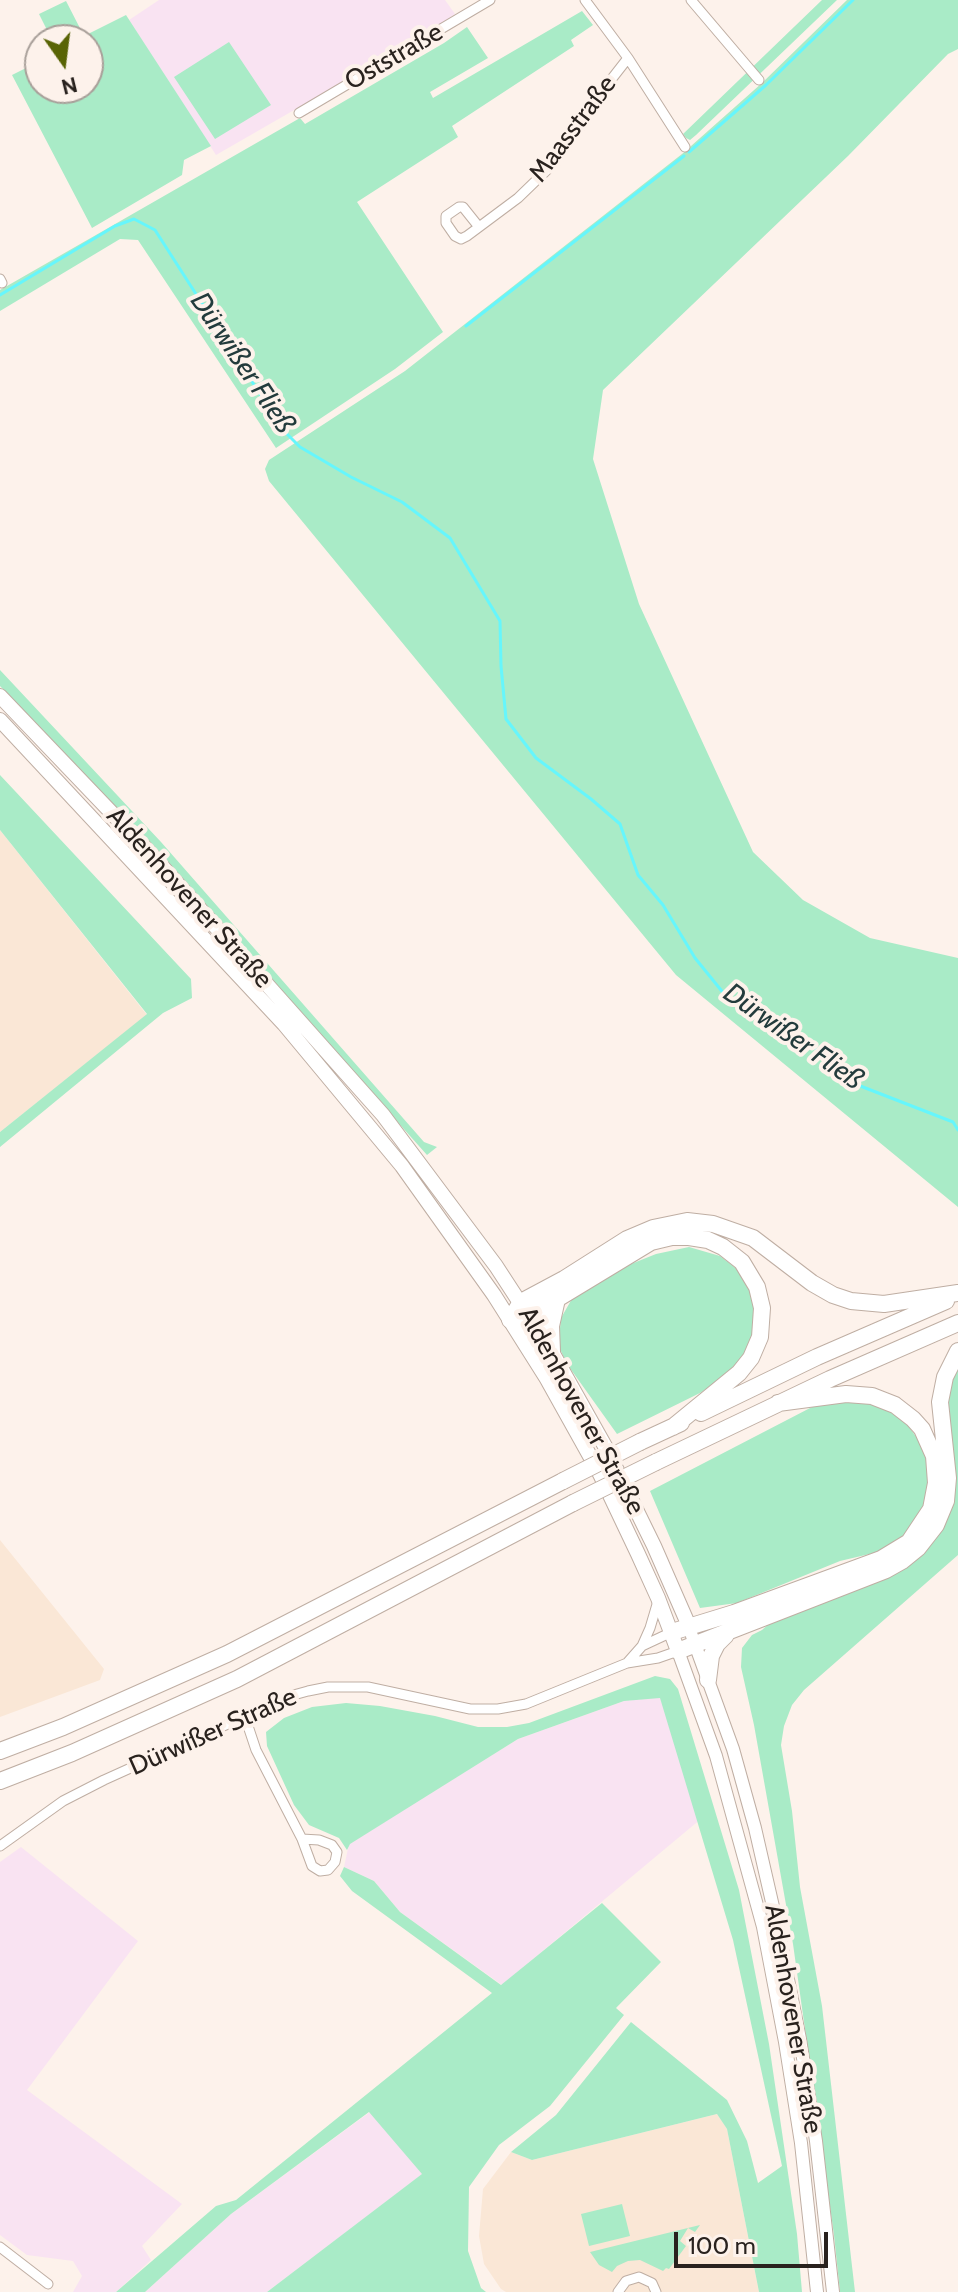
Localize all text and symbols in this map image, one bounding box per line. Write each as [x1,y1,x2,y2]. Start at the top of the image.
street label: Oststraße [340,17,448,97]
north arrow [24,24,104,104]
street label: Maasstraße [523,70,623,188]
text: N [59,71,80,101]
water label: Dürwißer Fließ [183,286,301,440]
street label: Aldenhovener Straße [100,801,278,995]
water label: Dürwißer Fließ [717,977,869,1097]
street label: Aldenhovener Straße [511,1302,651,1520]
street label: Dürwißer Straße [125,1681,301,1783]
street label: Aldenhovener Straße [757,1902,829,2136]
scale bar [678,2216,832,2266]
text: 100 m [688,2231,756,2260]

